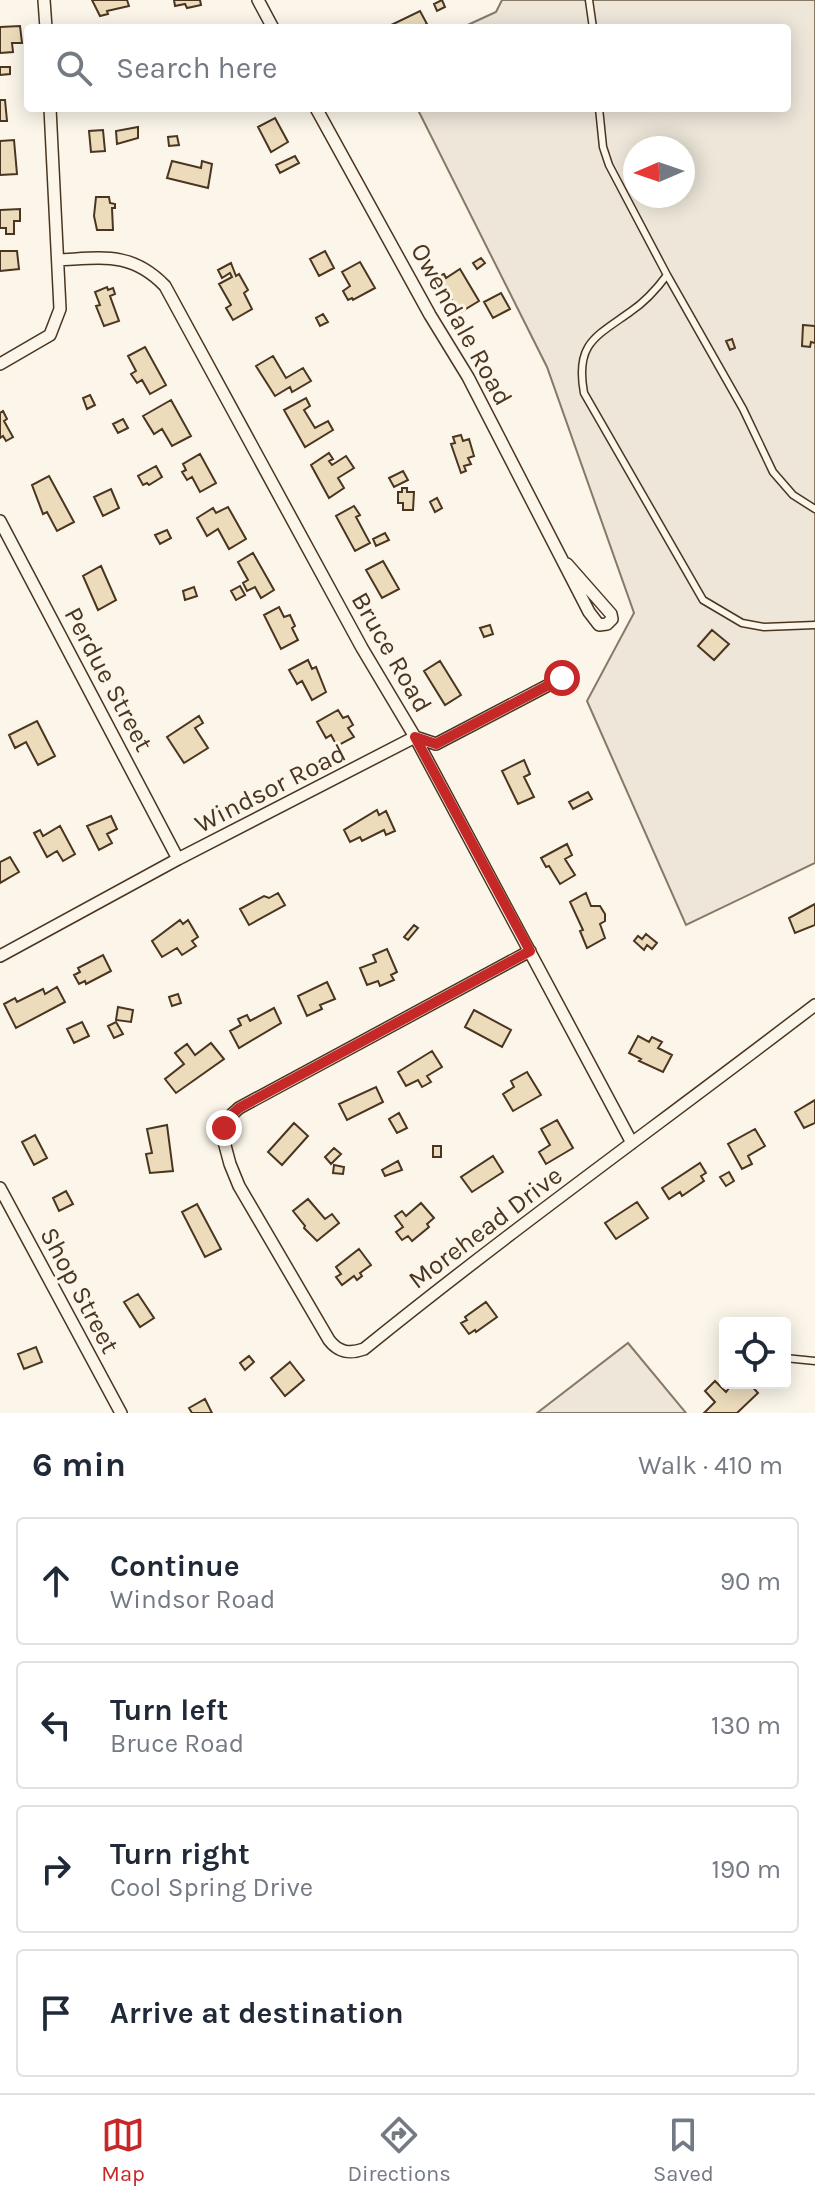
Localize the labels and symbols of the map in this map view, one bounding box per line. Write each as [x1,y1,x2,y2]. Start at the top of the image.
north arrow [623,136,695,208]
street label: Owendale Road [404,238,519,411]
street label: Bruce Road [345,586,439,718]
street label: Perdue Street [58,602,160,757]
route start [544,660,580,696]
street label: Windsor Road [190,737,351,840]
route end [206,1110,242,1146]
street label: Morehead Drive [402,1159,568,1295]
street label: Shop Street [33,1222,126,1359]

